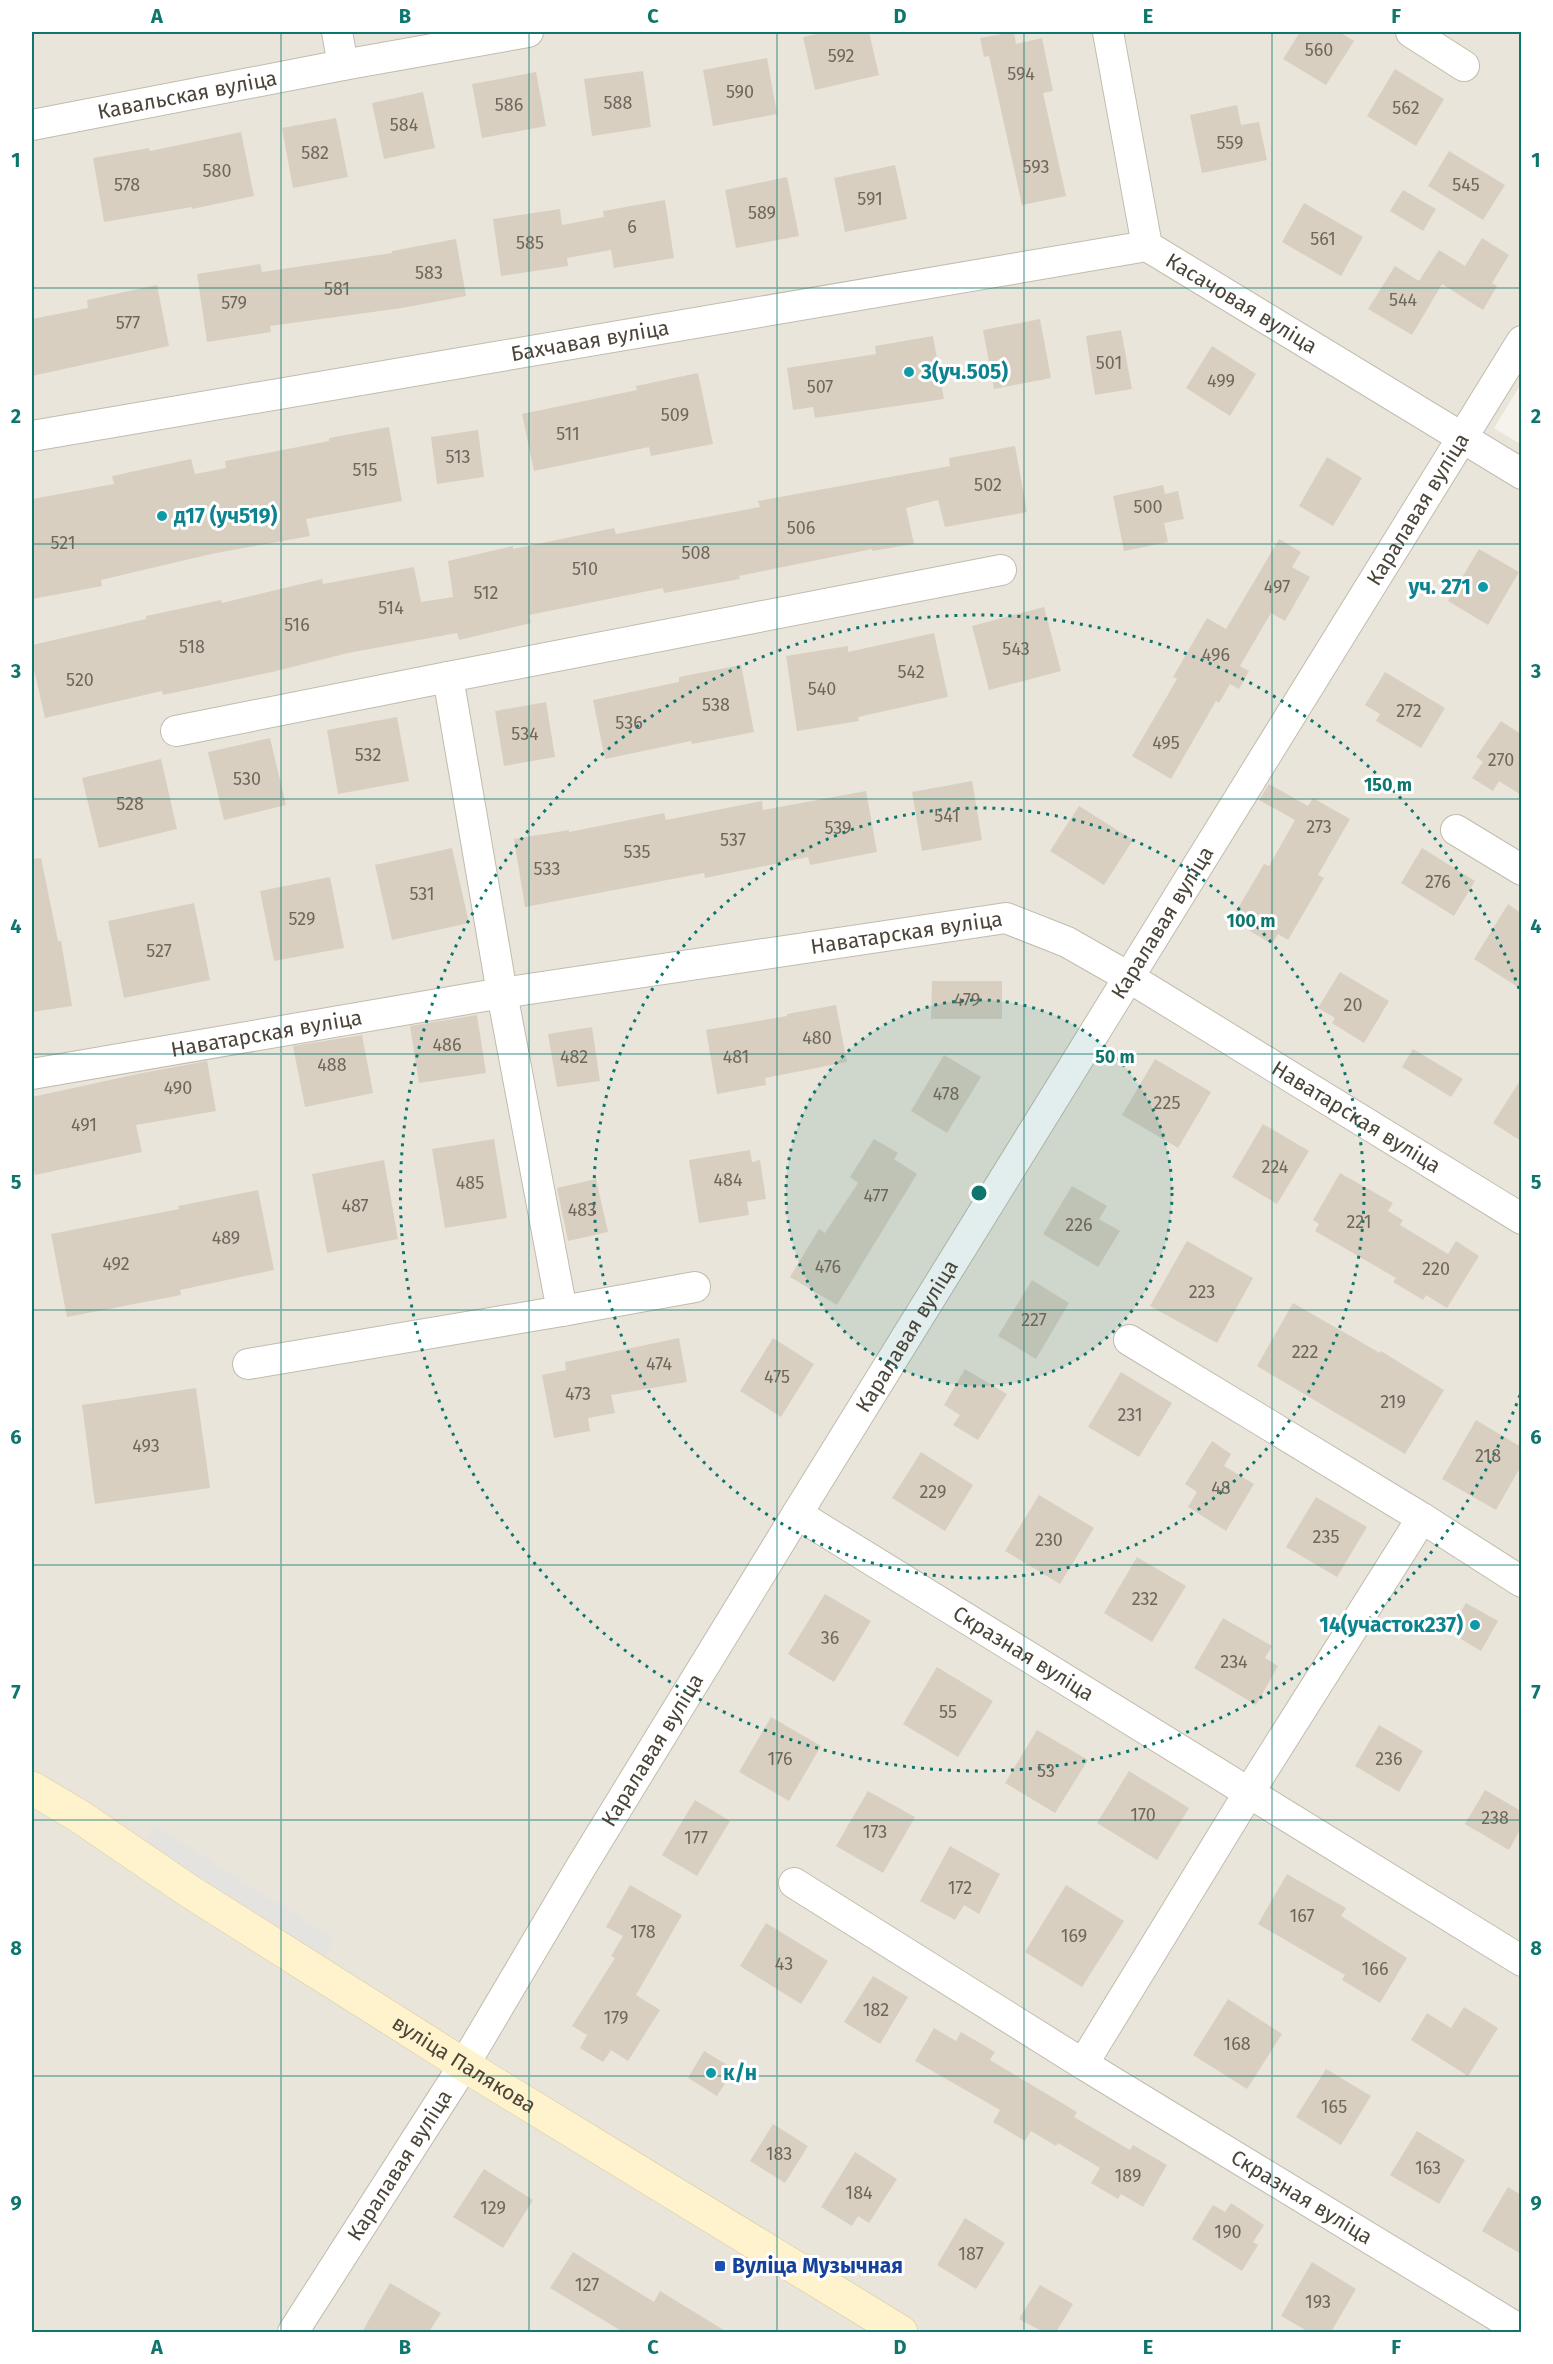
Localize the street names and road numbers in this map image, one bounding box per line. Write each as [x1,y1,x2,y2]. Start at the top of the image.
street label: Кавальская вуліца [95,65,279,125]
street label: Касачовая вуліца [1161,247,1322,359]
street label: Бахчавая вуліца [509,315,671,367]
street label: Каралавая вуліца [1361,428,1475,590]
street label: Каралавая вуліца [1105,842,1219,1004]
street label: Наватарская вуліца [809,906,1004,960]
street label: Наватарская вуліца [169,1004,364,1063]
street label: Наватарская вуліца [1267,1055,1445,1179]
street label: Каралавая вуліца [850,1255,964,1417]
street label: Скразная вуліца [948,1600,1099,1707]
street label: Каралавая вуліца [596,1669,709,1831]
street label: вуліца Палякова [387,2010,541,2119]
street label: Каралавая вуліца [342,2085,458,2246]
street label: Скразная вуліца [1226,2144,1377,2250]

